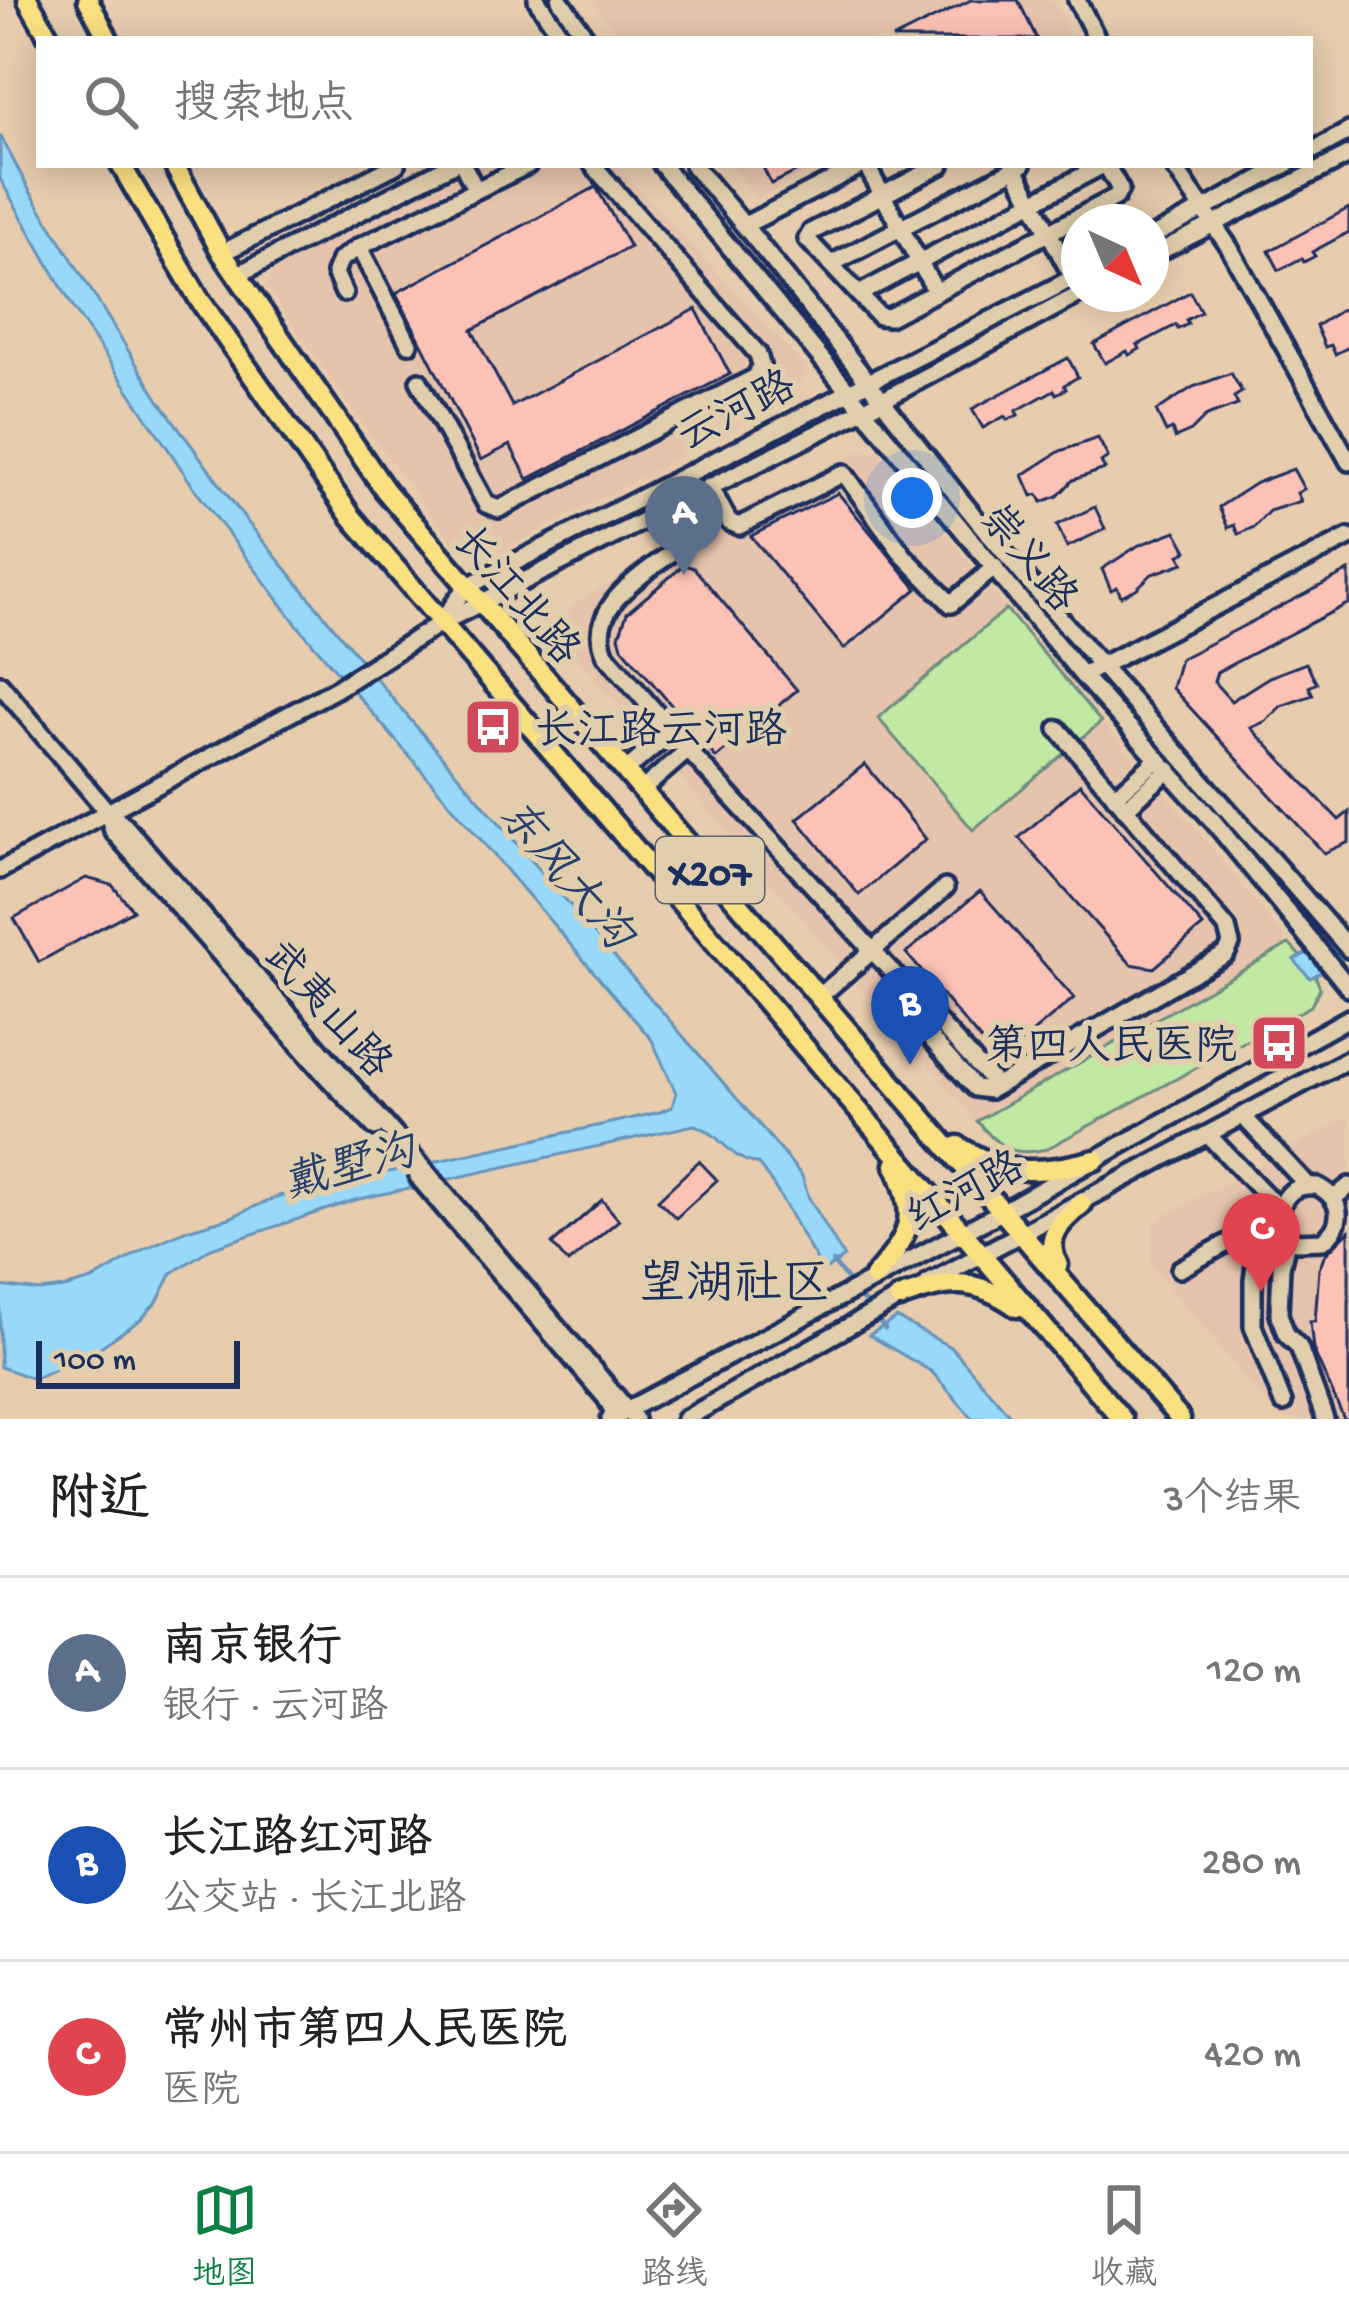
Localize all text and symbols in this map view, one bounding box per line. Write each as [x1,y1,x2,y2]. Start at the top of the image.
search box [36,36,1313,168]
icon: search [78,69,144,135]
text: 搜索地点 [174,81,354,134]
north arrow [1061,204,1169,312]
street label: 云河路 [670,362,806,465]
your location [882,468,942,528]
pin: A [645,476,723,575]
street label: 崇义路 [966,495,1087,625]
street label: 长江北路 [440,516,589,677]
bus stop icon: 长江路云河路 [462,696,524,758]
place label: 长江路云河路 [535,707,787,759]
water label: 东风大沟 [484,790,645,966]
road number: X207 [656,837,764,903]
street label: 武夷山路 [250,931,401,1091]
pin: B [871,966,949,1065]
bus stop icon: 第四人民医院 [1248,1012,1310,1074]
place label: 第四人民医院 [985,1023,1237,1075]
water label: 戴墅沟 [277,1125,426,1214]
street label: 红河路 [899,1142,1035,1247]
pin: C [1222,1193,1300,1292]
district label: 望湖社区 [638,1259,830,1317]
scale bar [36,1335,240,1388]
text: 100 m [54,1343,136,1381]
text: 附近 [48,1474,150,1534]
text: 3个结果 [1164,1479,1301,1525]
text: 南京银行 [162,1624,342,1677]
text: A [75,1650,99,1696]
text: 120 m [1207,1650,1301,1696]
text: 银行 · 云河路 [162,1687,388,1733]
text: 长江路红河路 [162,1816,432,1869]
text: B [77,1842,97,1888]
text: 280 m [1201,1842,1301,1888]
text: 公交站 · 长江北路 [162,1879,466,1925]
text: 常州市第四人民医院 [162,2008,567,2061]
text: C [76,2034,98,2080]
text: 420 m [1204,2034,1301,2080]
text: 医院 [162,2071,240,2117]
tab: 地图 [192,2177,258,2296]
tab: 路线 [641,2177,707,2296]
tab: 收藏 [1091,2177,1157,2296]

